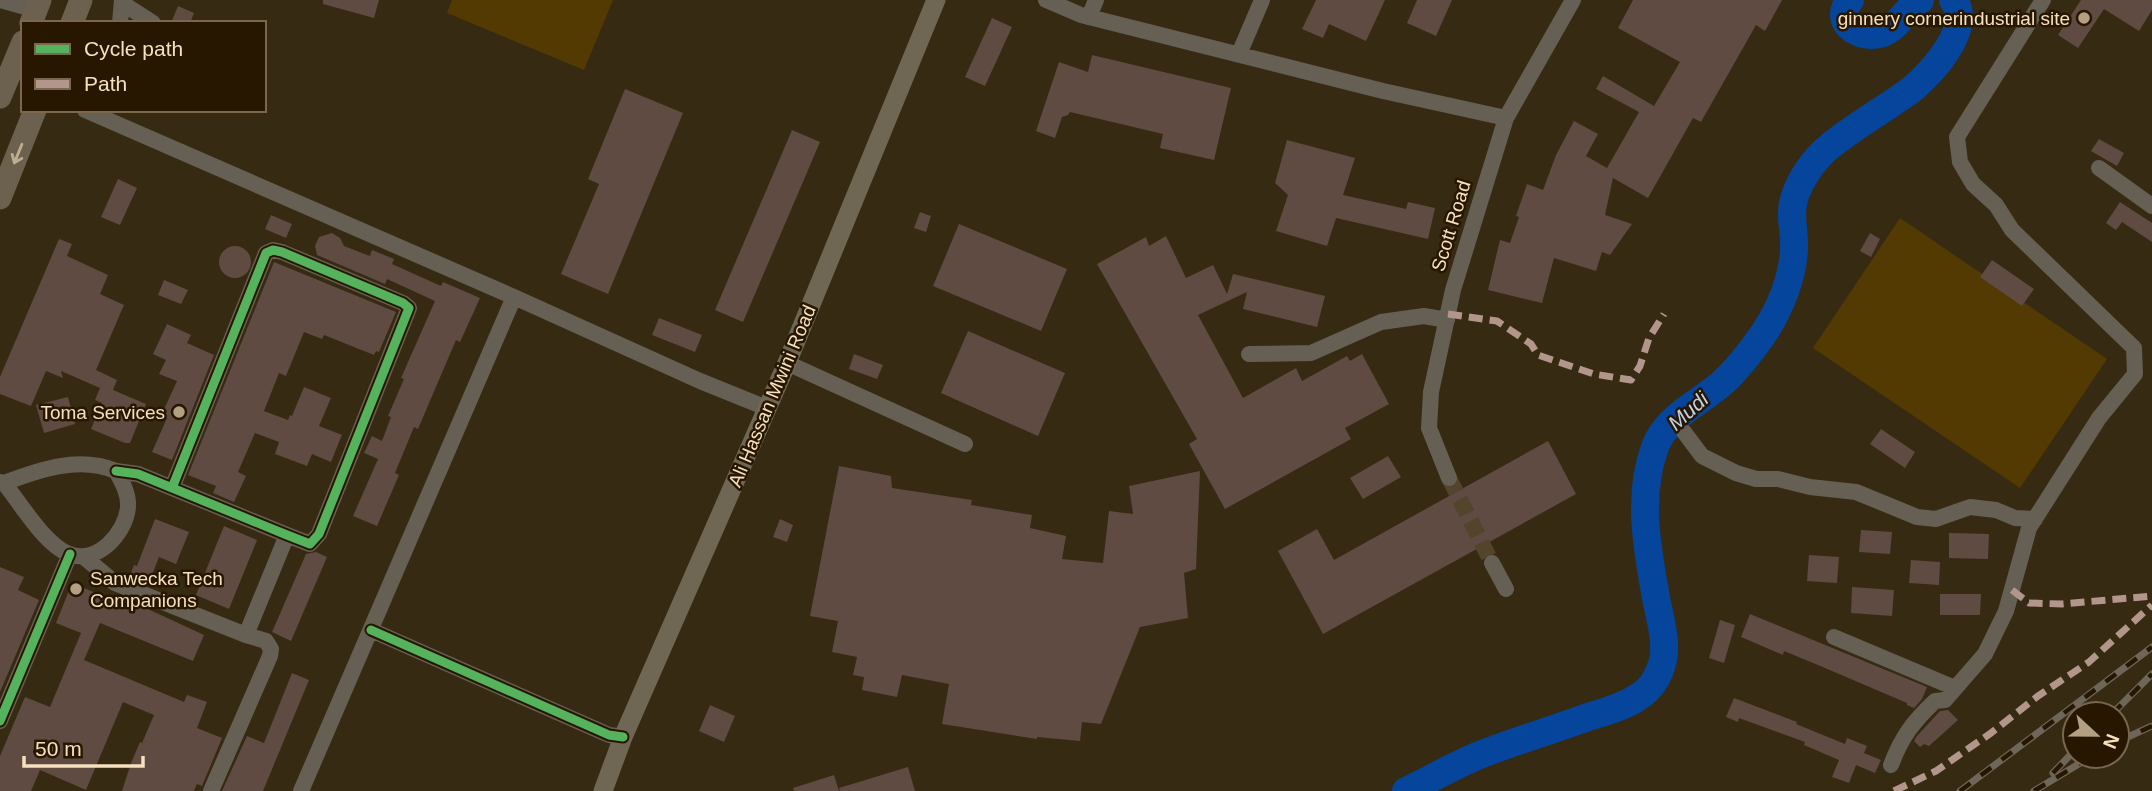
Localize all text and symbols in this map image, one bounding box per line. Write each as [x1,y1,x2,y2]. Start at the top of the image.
place label: ginnery cornerindustrial site [1838,8,2070,29]
marker: ginnery cornerindustrial site [2076,10,2092,26]
legend [21,21,266,112]
text: Cycle path [84,37,183,60]
text: Path [84,72,127,95]
one-way arrow [10,143,23,164]
street label: Scott Road [1427,178,1475,274]
street label: Ali Hassan Mwini Road [724,302,820,490]
water label: Mudi [1663,386,1714,435]
place label: Toma Services [40,402,165,423]
marker: Toma Services [171,404,187,420]
place label: Sanwecka Tech Companions [90,568,223,611]
marker: Sanwecka Tech Companions [68,581,84,597]
north arrow [2061,700,2131,770]
scale bar [24,724,144,768]
text: N [2099,731,2124,751]
text: 50 m [35,737,82,760]

